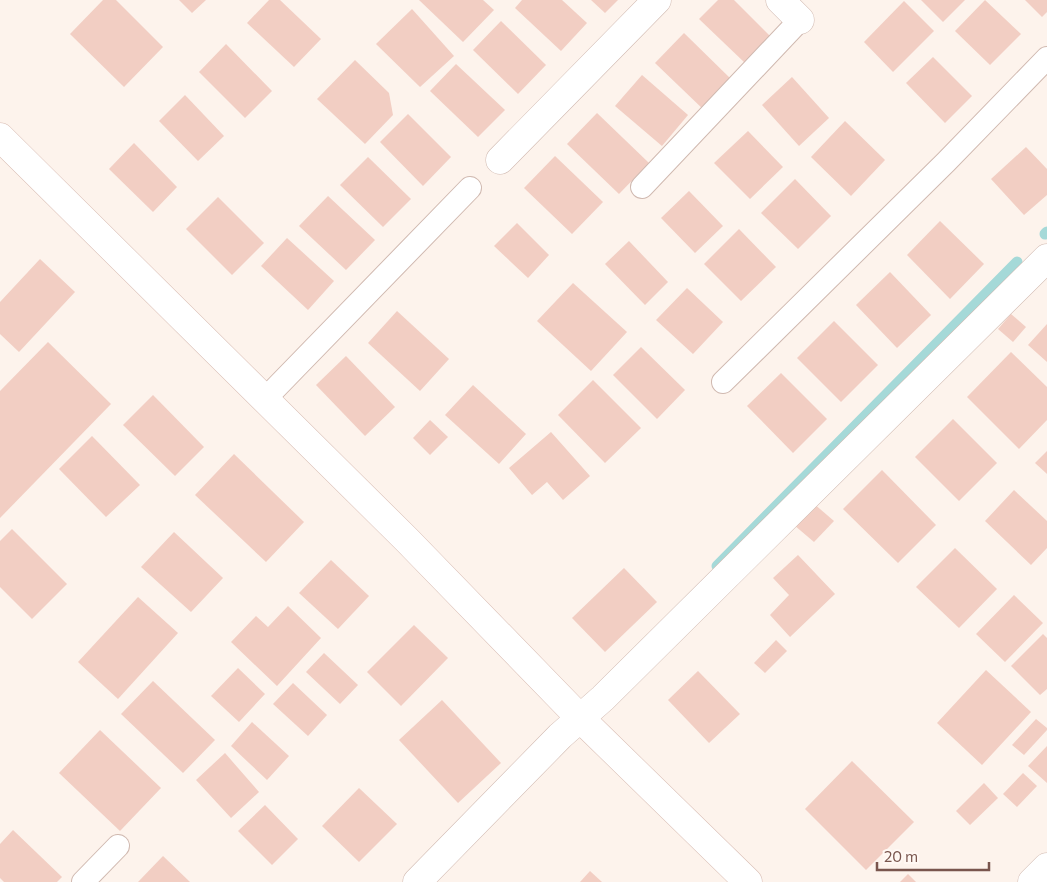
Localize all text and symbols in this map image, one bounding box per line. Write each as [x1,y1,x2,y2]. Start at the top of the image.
scale bar [877,840,990,872]
text: 20 m [884,847,918,865]

